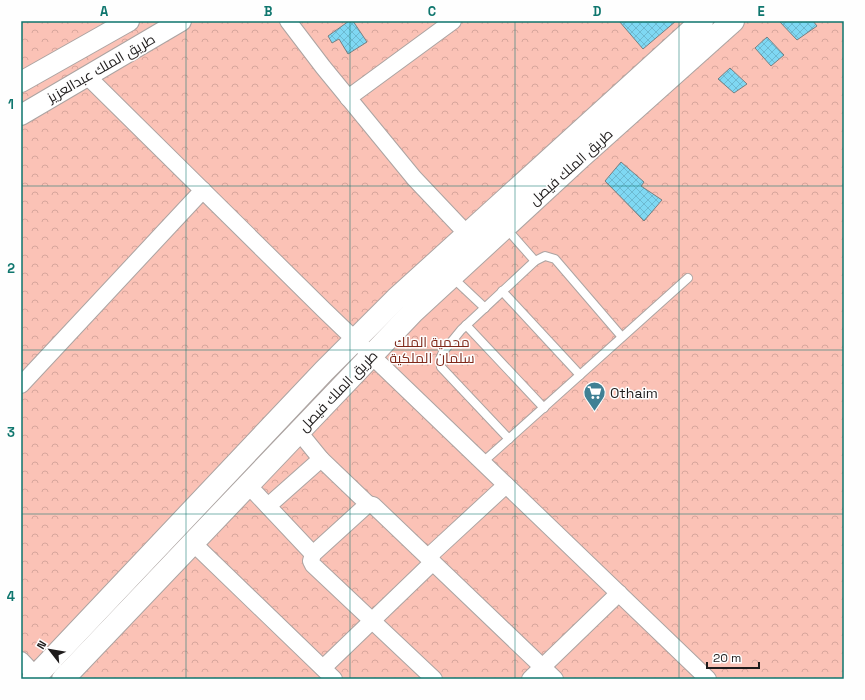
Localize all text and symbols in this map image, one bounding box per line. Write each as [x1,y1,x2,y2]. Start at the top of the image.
text: A [100,3,109,20]
text: B [264,3,273,20]
text: C [428,3,436,20]
text: D [593,3,602,20]
text: E [757,3,765,20]
street label: طريق الملك عبدالعزيز [43,30,158,107]
text: 1 [8,96,14,113]
street label: طريق الملك فيصل [525,125,617,209]
text: 2 [7,260,15,277]
park label: محمية الملك سلمان الملكية [389,333,475,367]
street label: طريق الملك فيصل [295,346,381,436]
supermarket icon: Othaim [581,380,607,413]
place label: Othaim [610,384,658,402]
text: 3 [7,424,15,441]
text: 4 [7,588,15,605]
north arrow [30,630,70,670]
text: N [34,638,49,652]
scale bar [707,644,759,670]
text: 20 m [713,650,741,666]

